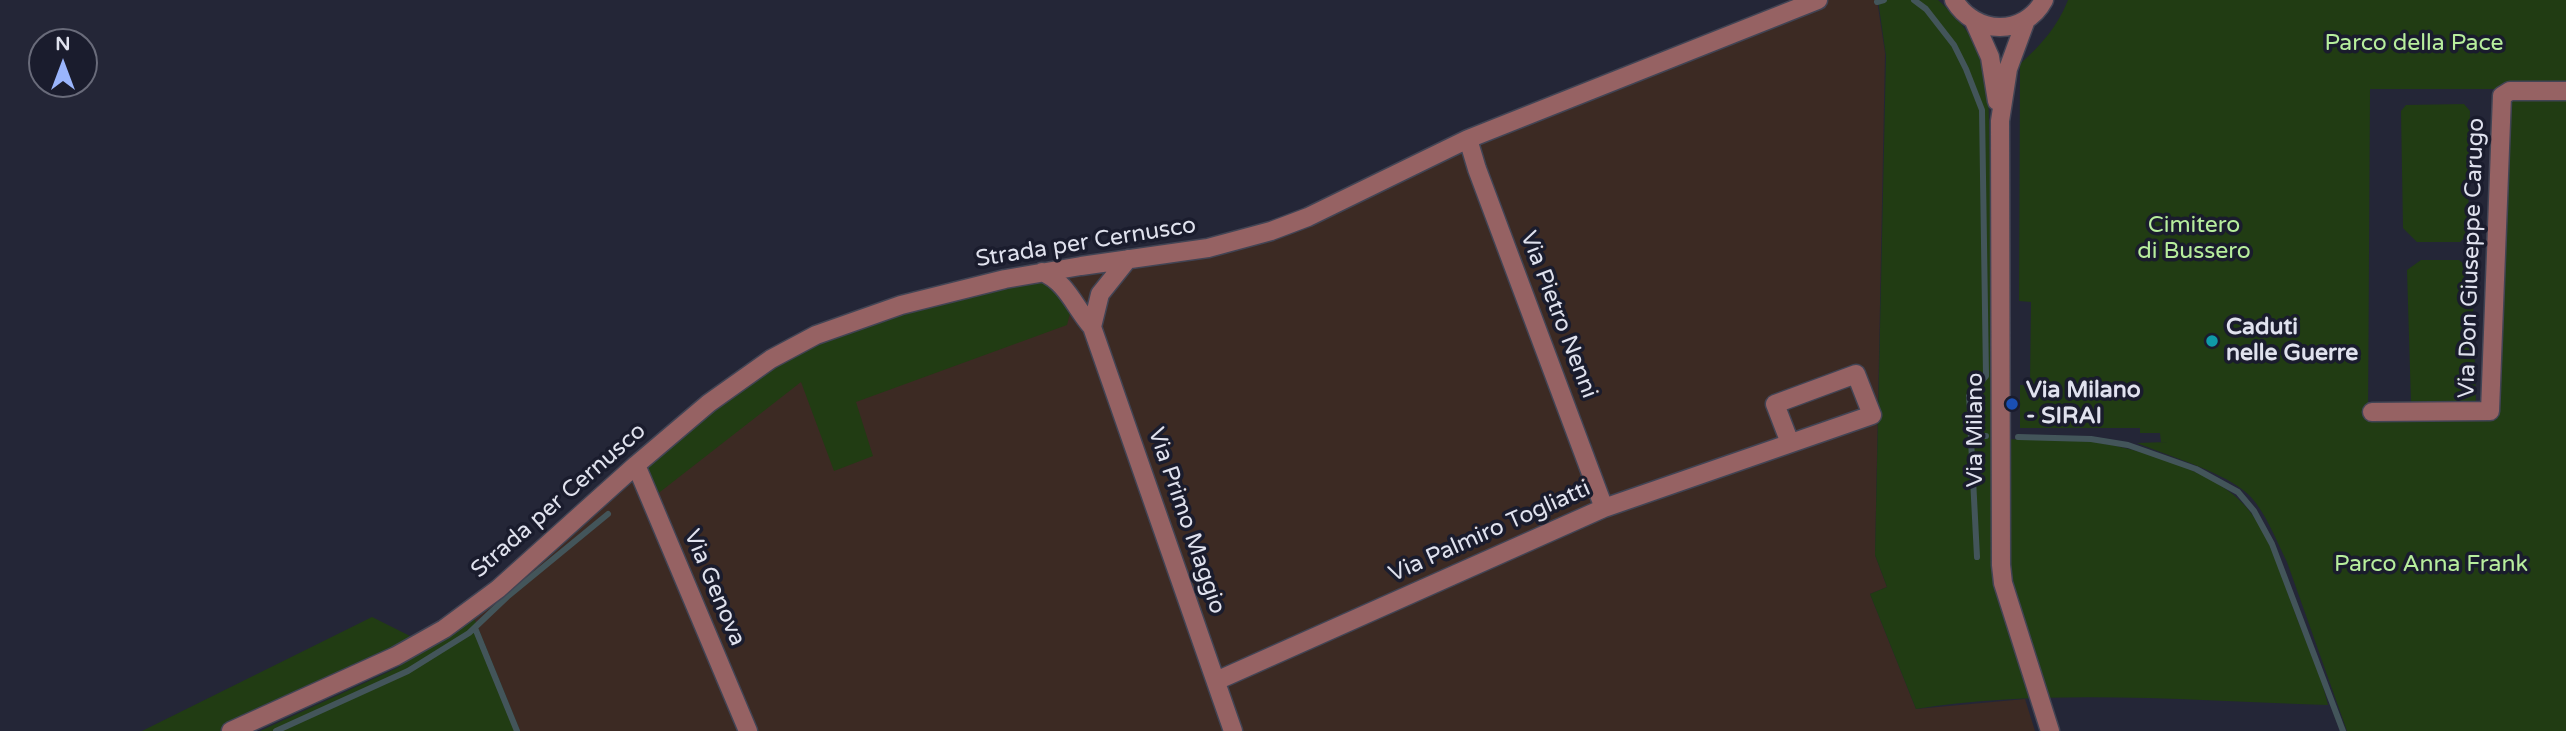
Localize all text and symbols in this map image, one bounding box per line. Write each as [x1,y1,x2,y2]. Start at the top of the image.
north arrow [28,28,98,98]
park label: Parco della Pace [2324,30,2504,58]
text: N [55,33,71,55]
street label: Via Don Giuseppe Carugo [2453,117,2491,399]
street label: Strada per Cernusco [974,212,1198,274]
park label: Cimitero di Bussero [2137,212,2251,266]
street label: Via Pietro Nenni [1513,228,1603,402]
place label: Caduti nelle Guerre [2226,314,2358,368]
marker: Caduti nelle Guerre [2204,333,2220,349]
street label: Via Milano [1962,373,1990,487]
place label: Via Milano - SIRAI [2026,377,2141,431]
marker: Via Milano - SIRAI [2004,396,2020,412]
street label: Strada per Cernusco [466,418,652,584]
street label: Via Primo Maggio [1141,424,1231,618]
street label: Via Palmiro Togliatti [1385,475,1595,589]
street label: Via Genova [677,526,751,650]
park label: Parco Anna Frank [2334,551,2528,579]

